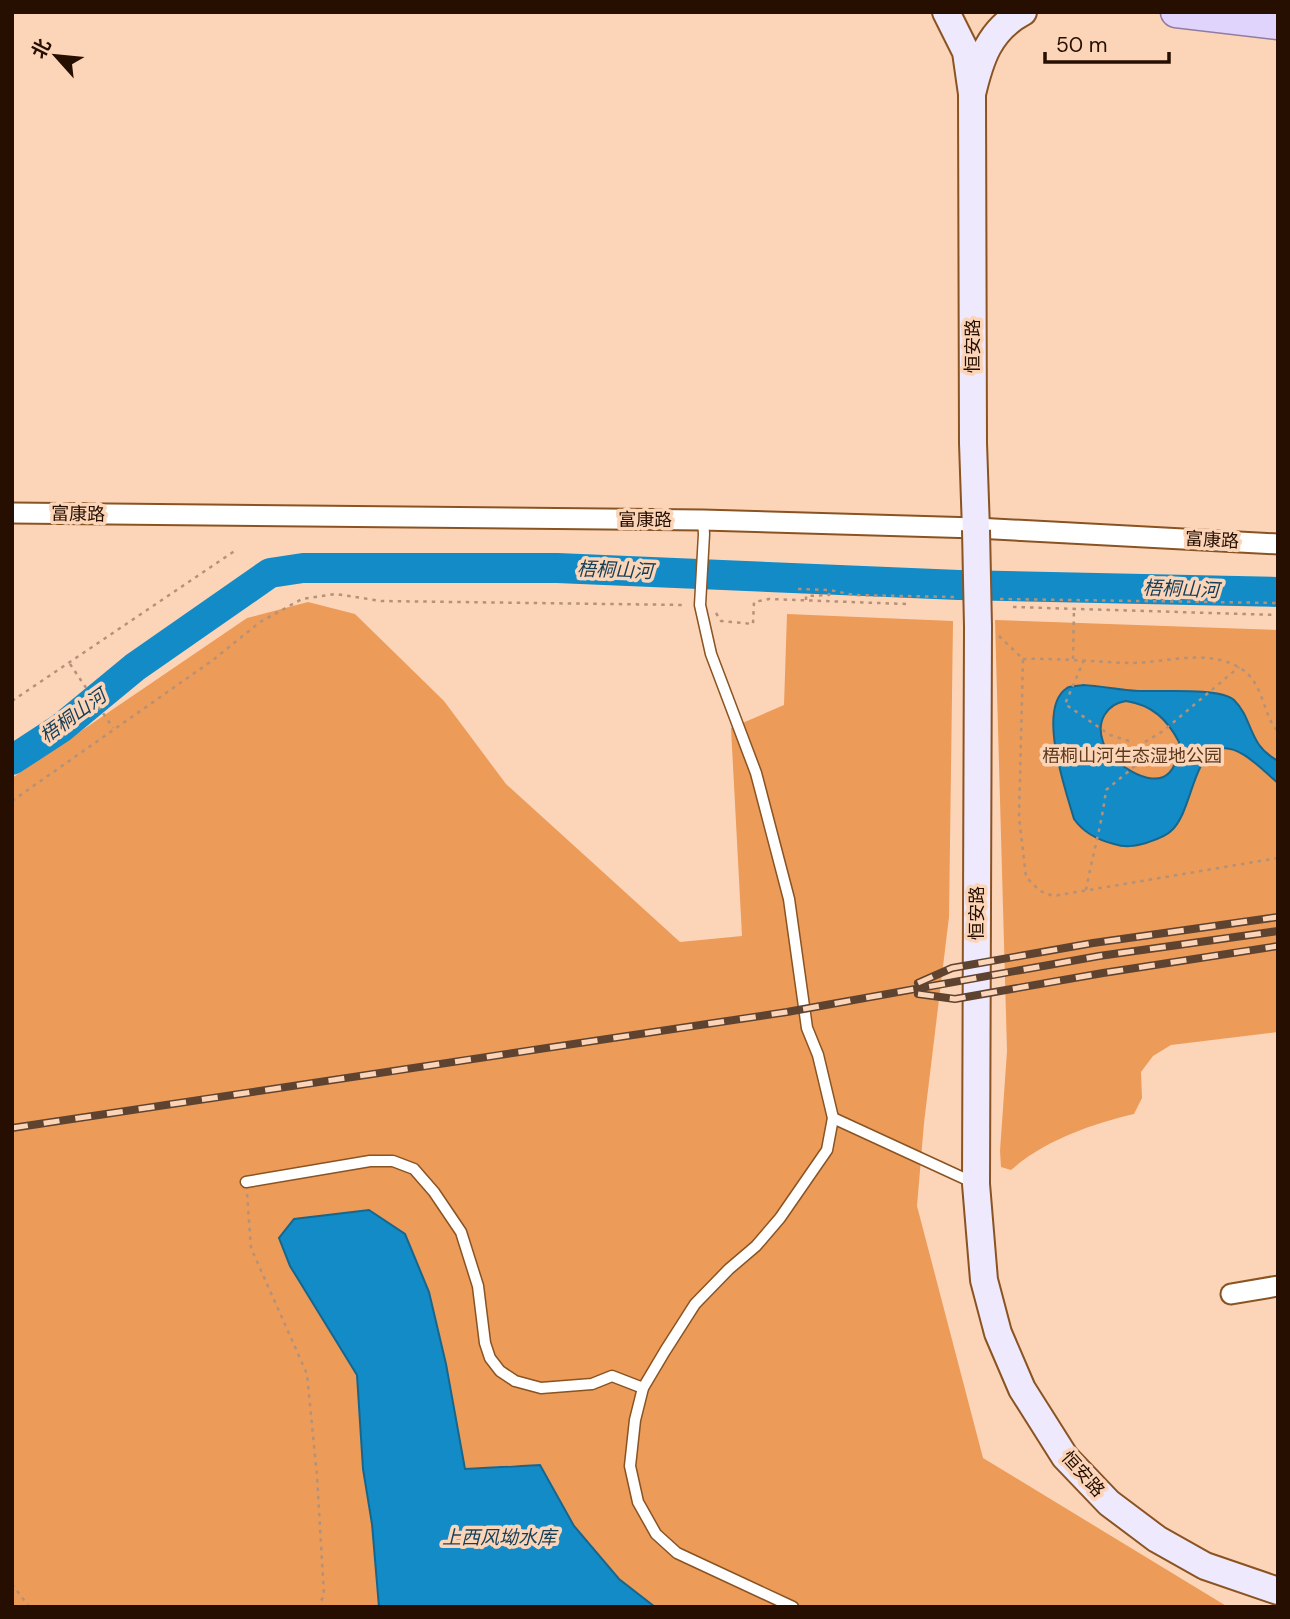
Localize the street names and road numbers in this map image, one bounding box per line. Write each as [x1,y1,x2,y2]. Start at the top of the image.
street label: 恒安路 [961,319,985,373]
street label: 富康路 [51,502,105,526]
street label: 富康路 [618,508,672,532]
street label: 富康路 [1184,527,1240,553]
street label: 恒安路 [965,886,989,940]
street label: 恒安路 [1056,1446,1110,1502]

